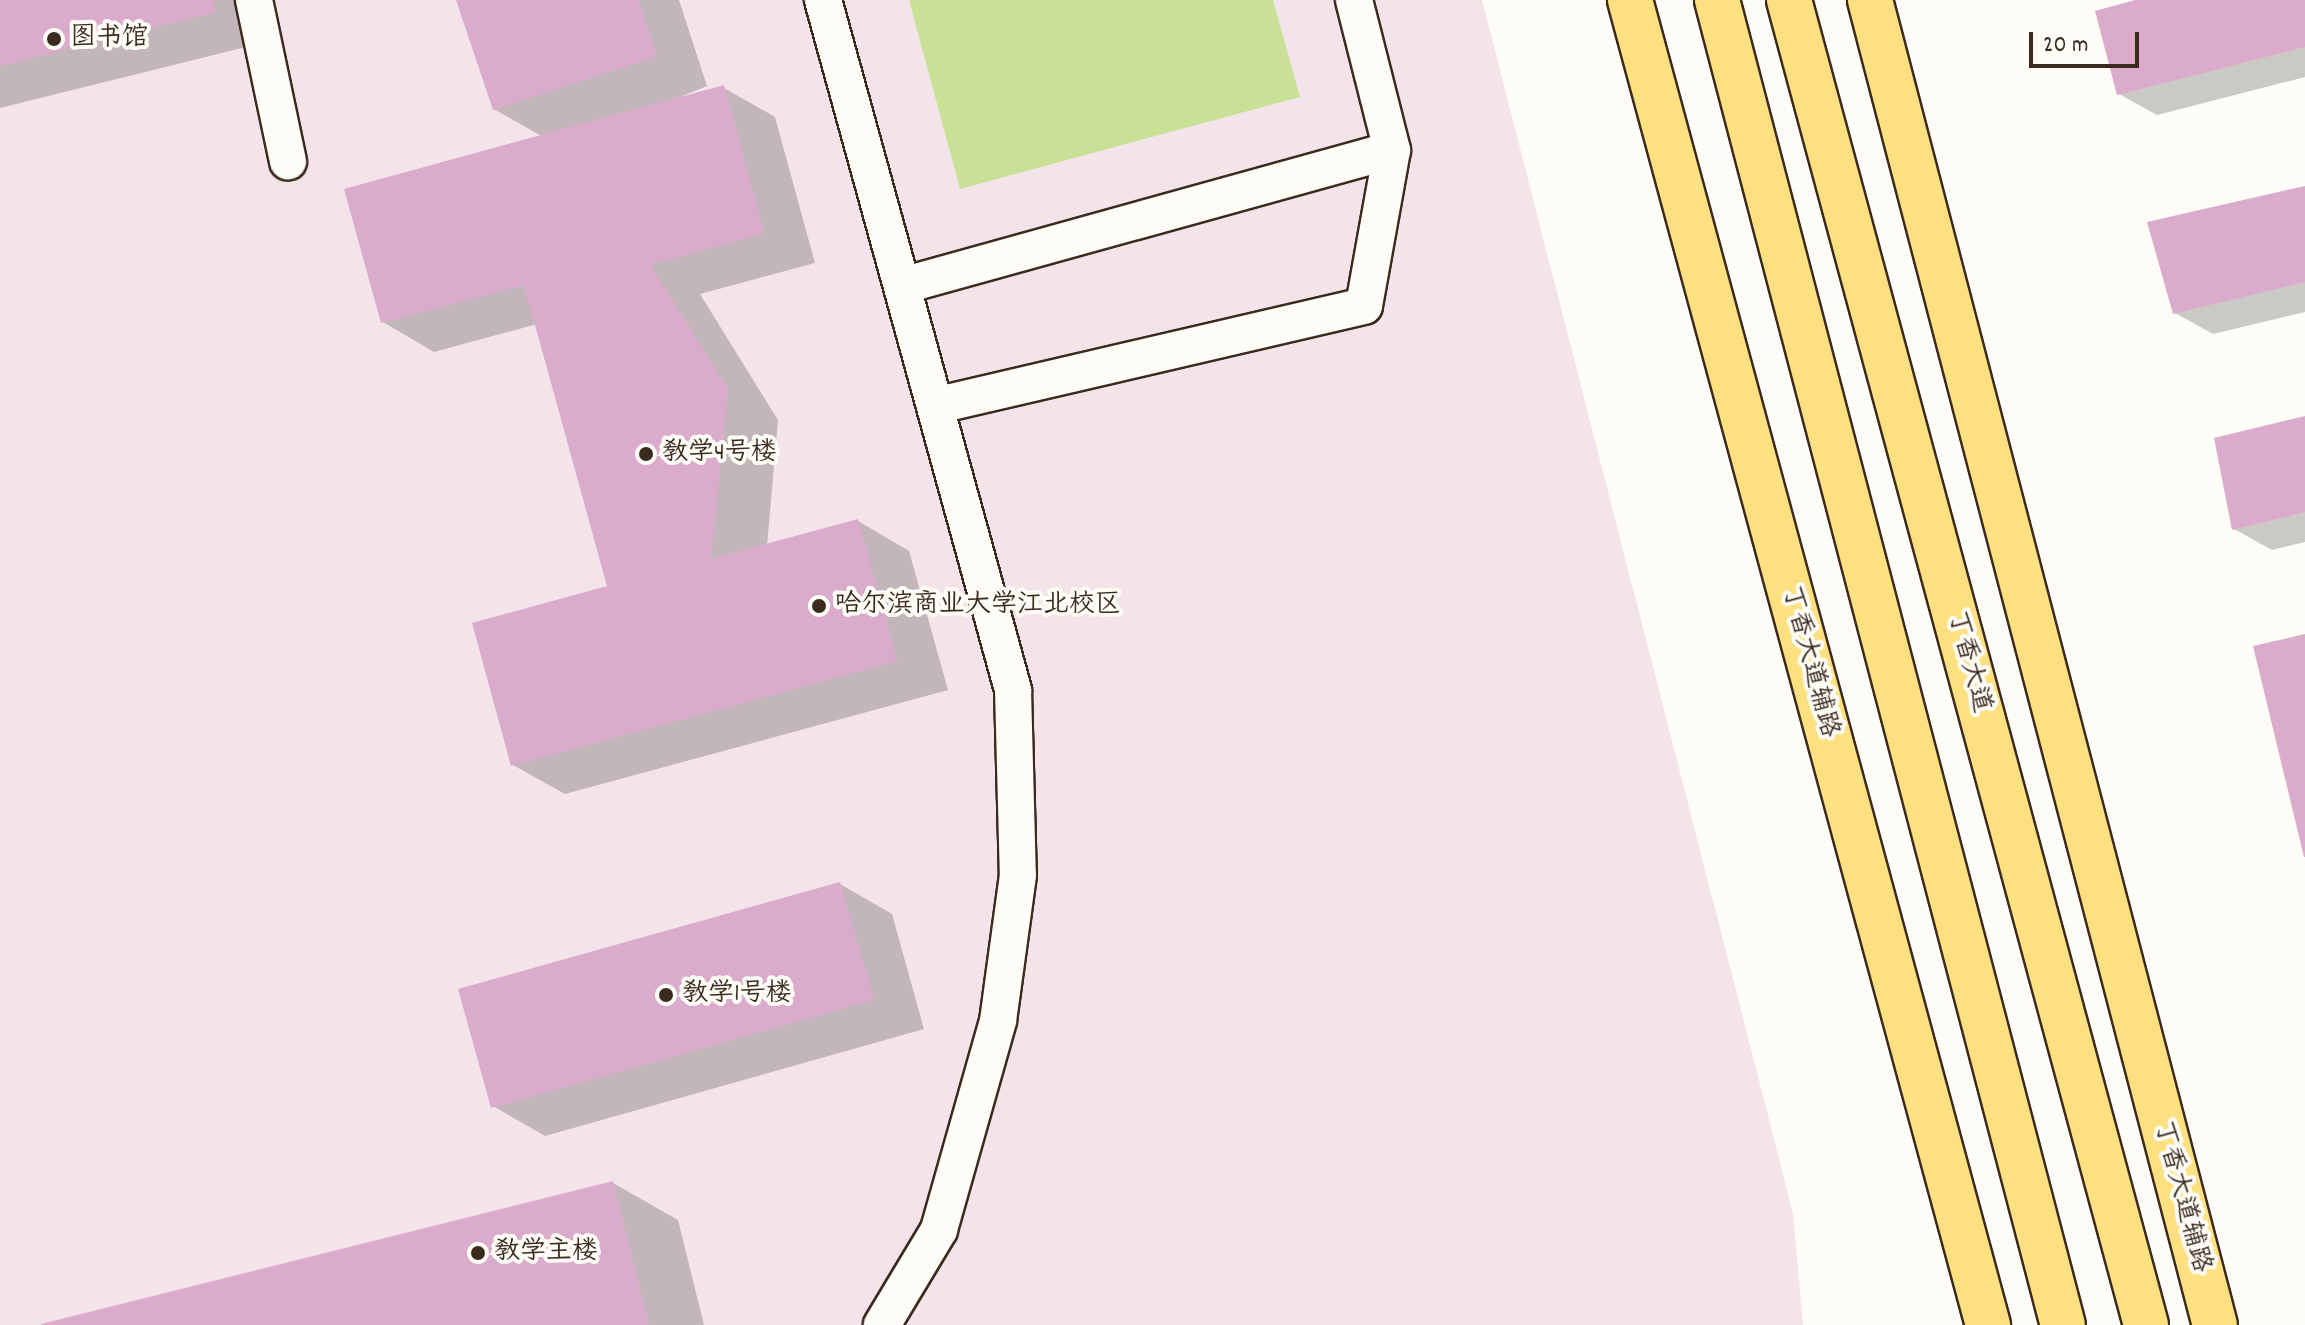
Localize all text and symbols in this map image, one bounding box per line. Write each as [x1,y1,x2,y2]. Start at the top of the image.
scale bar [2033,16,2143,66]
place label: 图书馆 [70,23,148,55]
text: 20 m [2043,29,2089,63]
marker: 图书馆 [45,30,63,48]
place label: 教学4号楼 [662,438,777,470]
marker: 教学4号楼 [637,445,655,463]
street label: 丁香大道辅路 [1774,583,1844,741]
place label: 哈尔滨商业大学江北校区 [835,590,1121,622]
marker: 哈尔滨商业大学江北校区 [810,597,828,615]
street label: 丁香大道 [1939,608,1997,716]
place label: 教学1号楼 [682,979,792,1011]
marker: 教学1号楼 [657,986,675,1004]
street label: 丁香大道辅路 [2146,1118,2216,1276]
place label: 教学主楼 [494,1237,598,1269]
marker: 教学主楼 [469,1244,487,1262]

